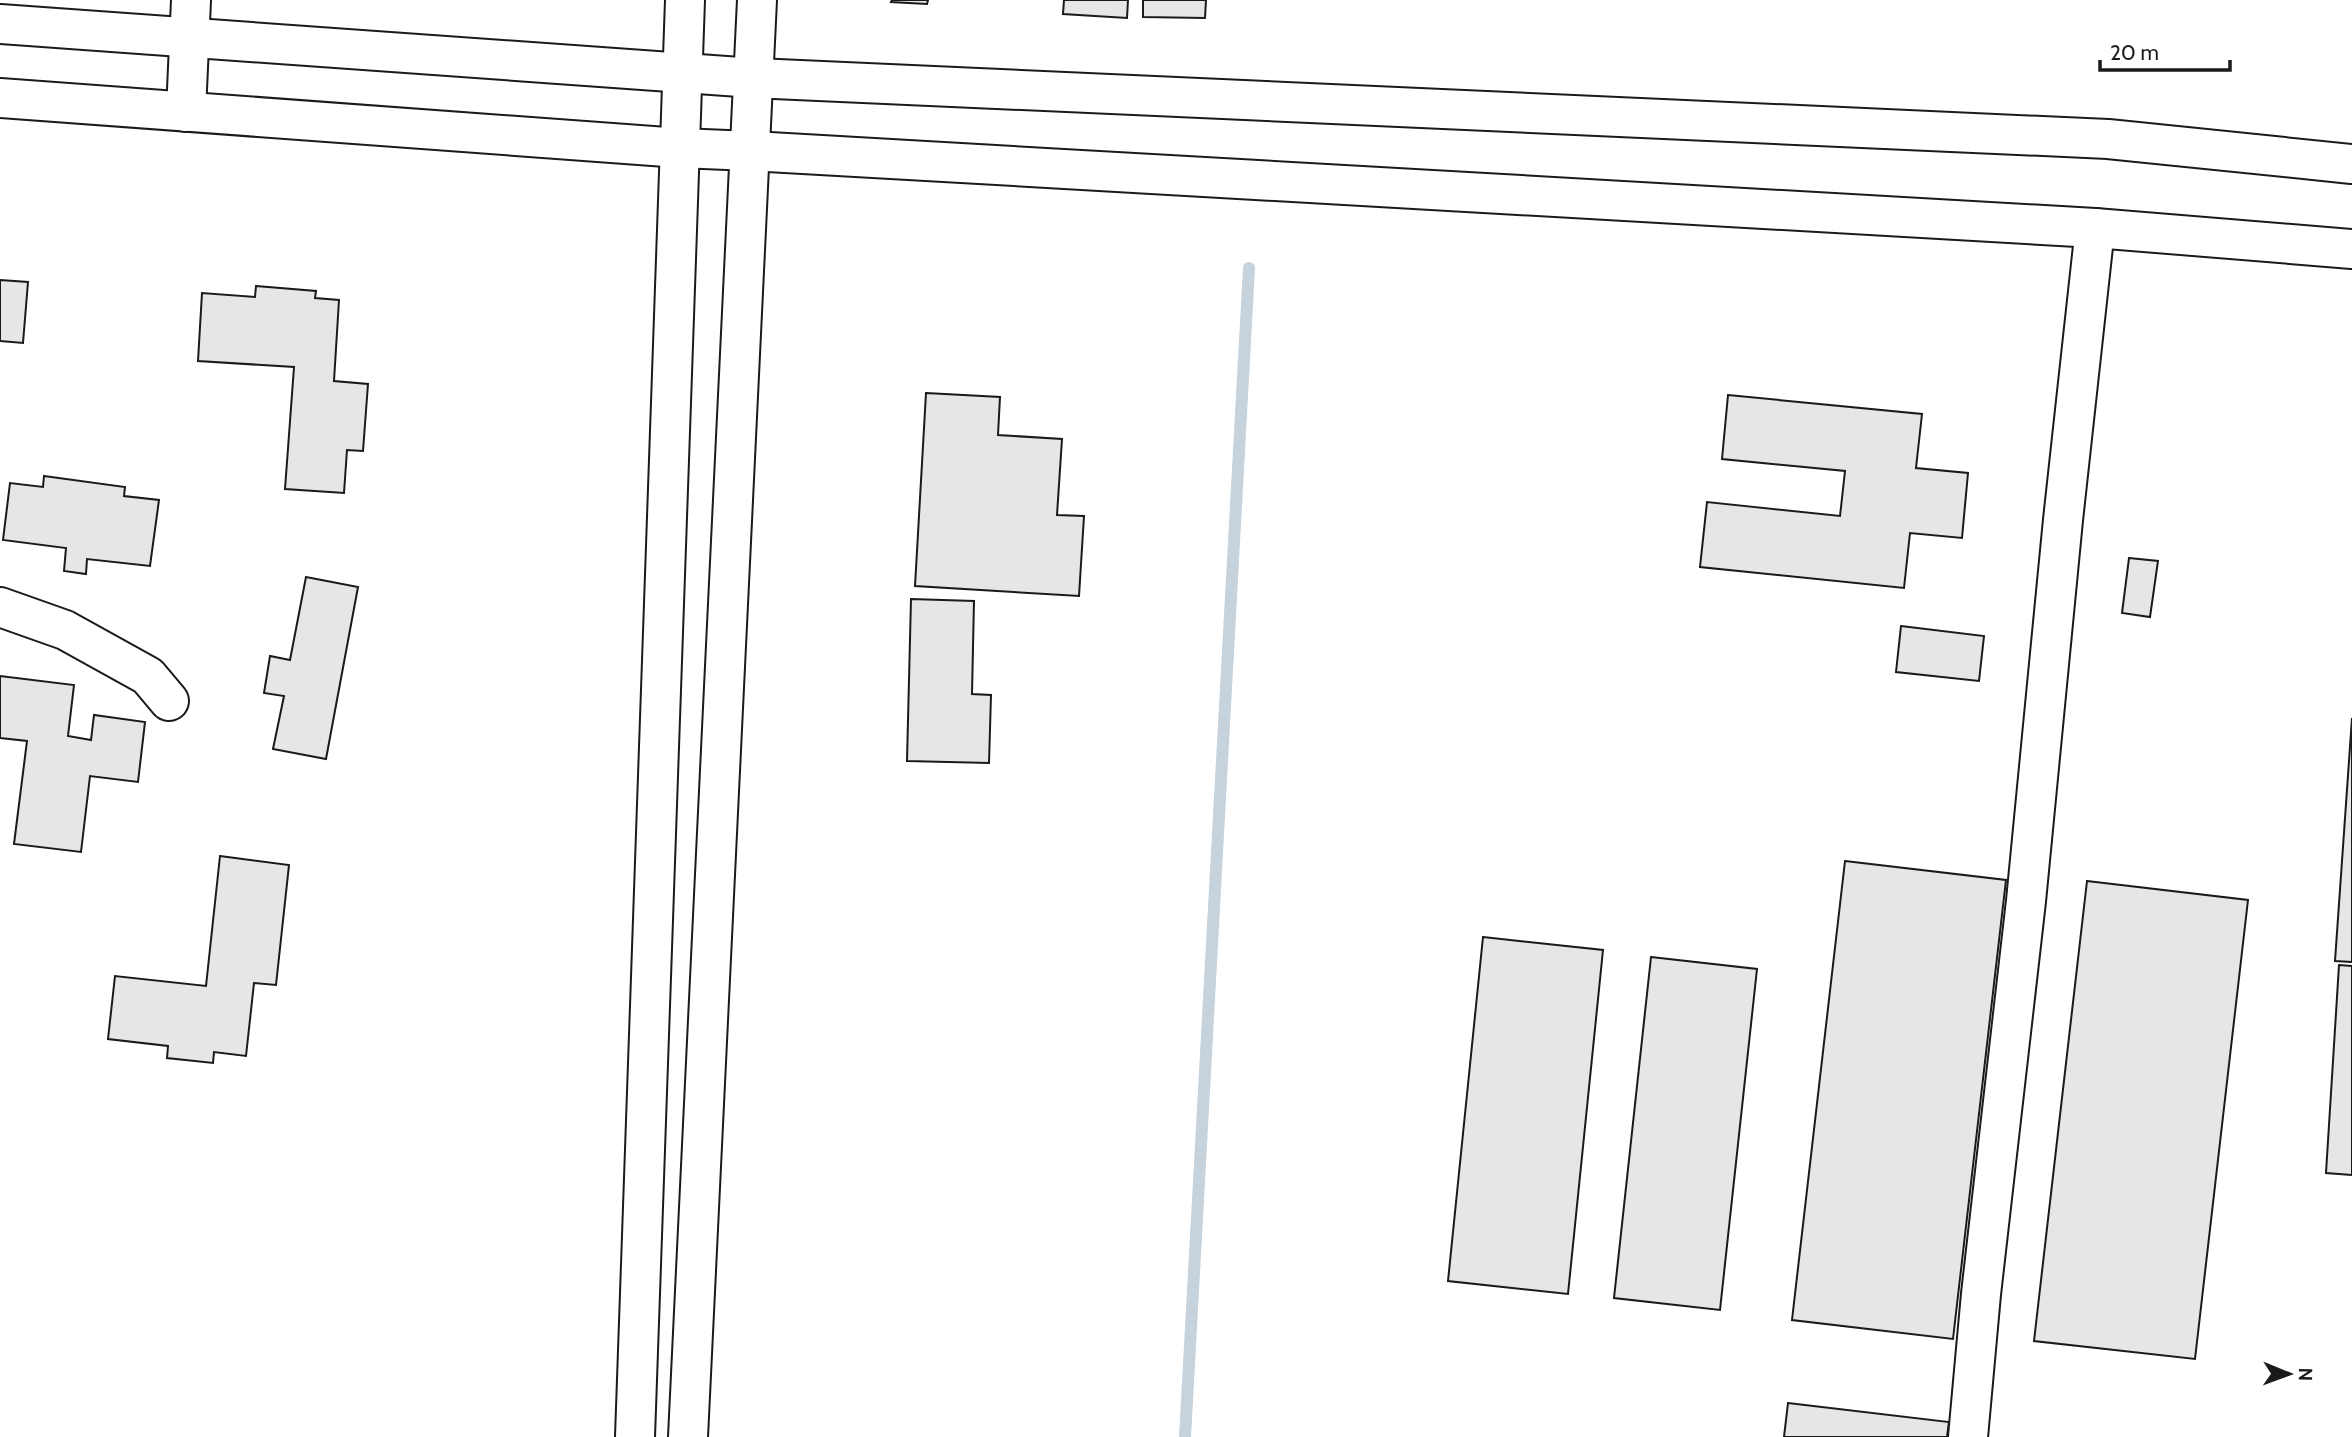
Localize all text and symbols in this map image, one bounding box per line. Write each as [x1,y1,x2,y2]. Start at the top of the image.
scale bar [2100,28,2230,72]
text: 20 m [2110,40,2159,65]
north arrow [2254,1339,2324,1409]
text: N [2294,1367,2317,1381]

